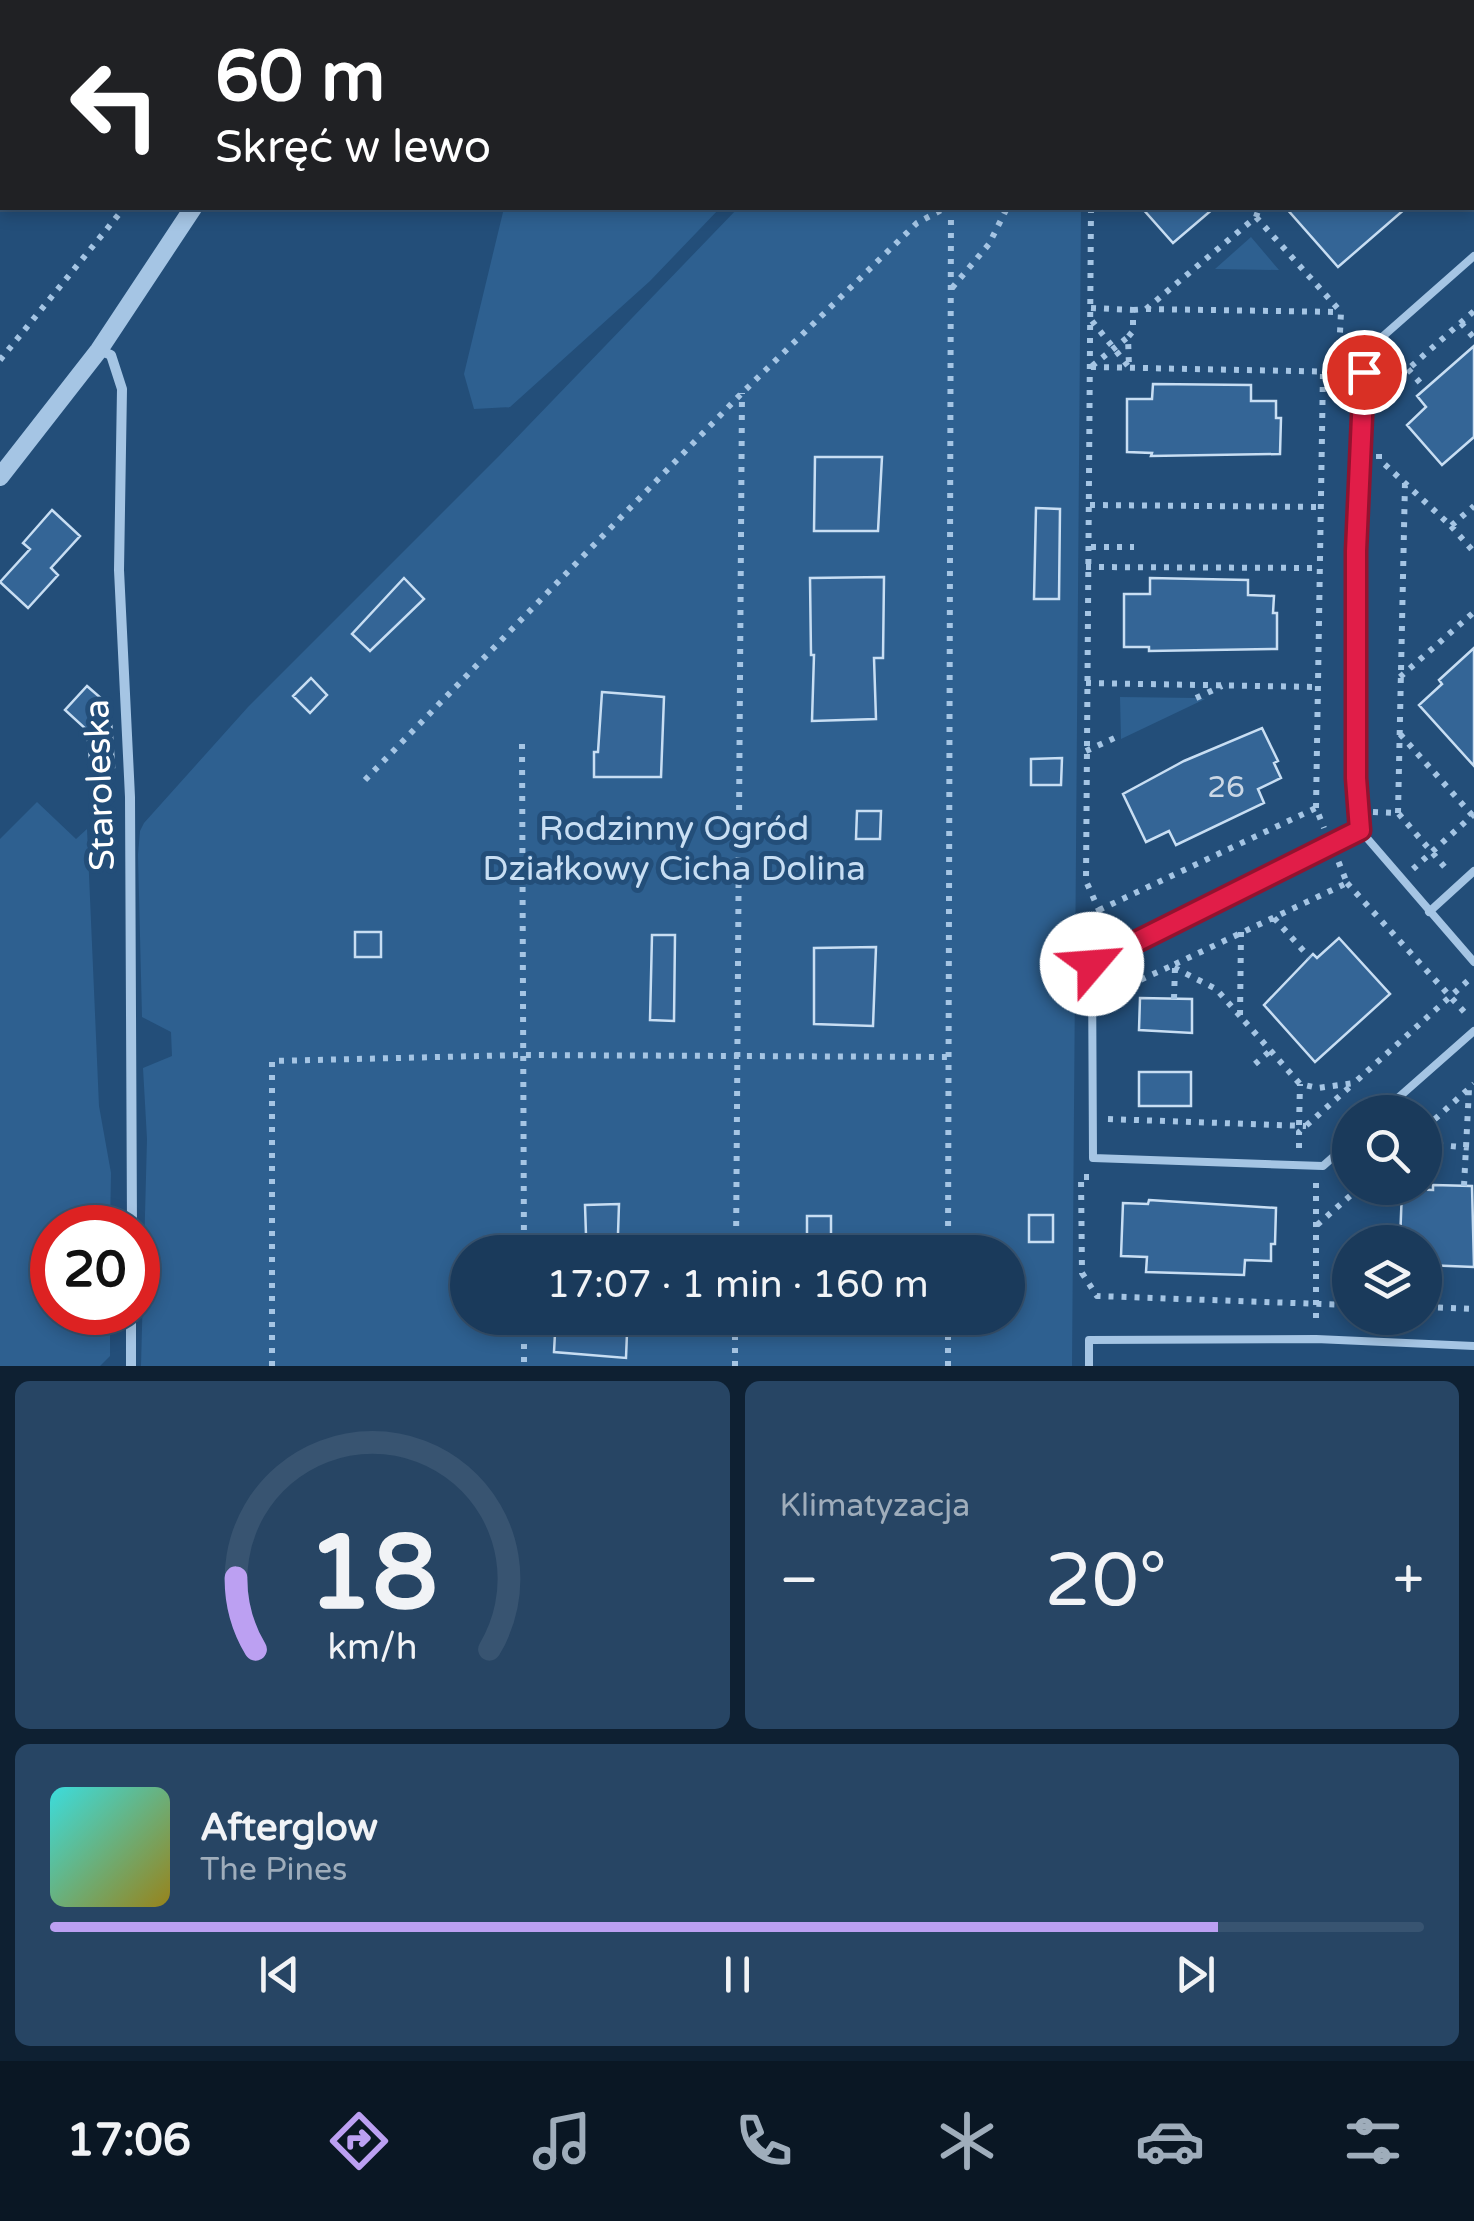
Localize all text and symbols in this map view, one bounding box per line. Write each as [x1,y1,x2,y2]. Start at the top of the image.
text: 60 m [215,36,385,120]
icon: left [50,40,180,170]
text: Skręć w lewo [215,121,491,175]
pin [1322,330,1407,415]
icon: arrive [1337,345,1392,400]
street label: Staroleska [76,698,124,872]
house number: 26 [1207,769,1245,806]
park label: Rodzinny Ogród Działkowy Cicha Dolina [482,808,866,890]
position arrow [1040,912,1144,1016]
map controls [1332,1095,1442,1335]
button: search [1332,1095,1442,1205]
speed limit sign: 20 [30,1205,160,1335]
button: layers [1332,1225,1442,1335]
text: 17:07 · 1 min · 160 m [546,1262,929,1308]
text: Klimatyzacja [780,1487,970,1525]
text: 18 [307,1512,438,1637]
text: 20° [1045,1536,1167,1626]
text: − [780,1548,819,1614]
text: + [1393,1548,1424,1614]
text: km/h [327,1626,417,1669]
text: Afterglow [200,1805,378,1851]
text: The Pines [200,1851,347,1889]
icon: previous [252,1947,307,2002]
icon: pause [710,1947,765,2002]
icon: next [1168,1947,1223,2002]
icon: directions [324,2106,394,2176]
icon: music [527,2106,597,2176]
icon: phone [729,2106,799,2176]
icon: climate [932,2106,1002,2176]
icon: car [1135,2106,1205,2176]
icon: filters [1338,2106,1408,2176]
text: 17:06 [66,2114,191,2168]

